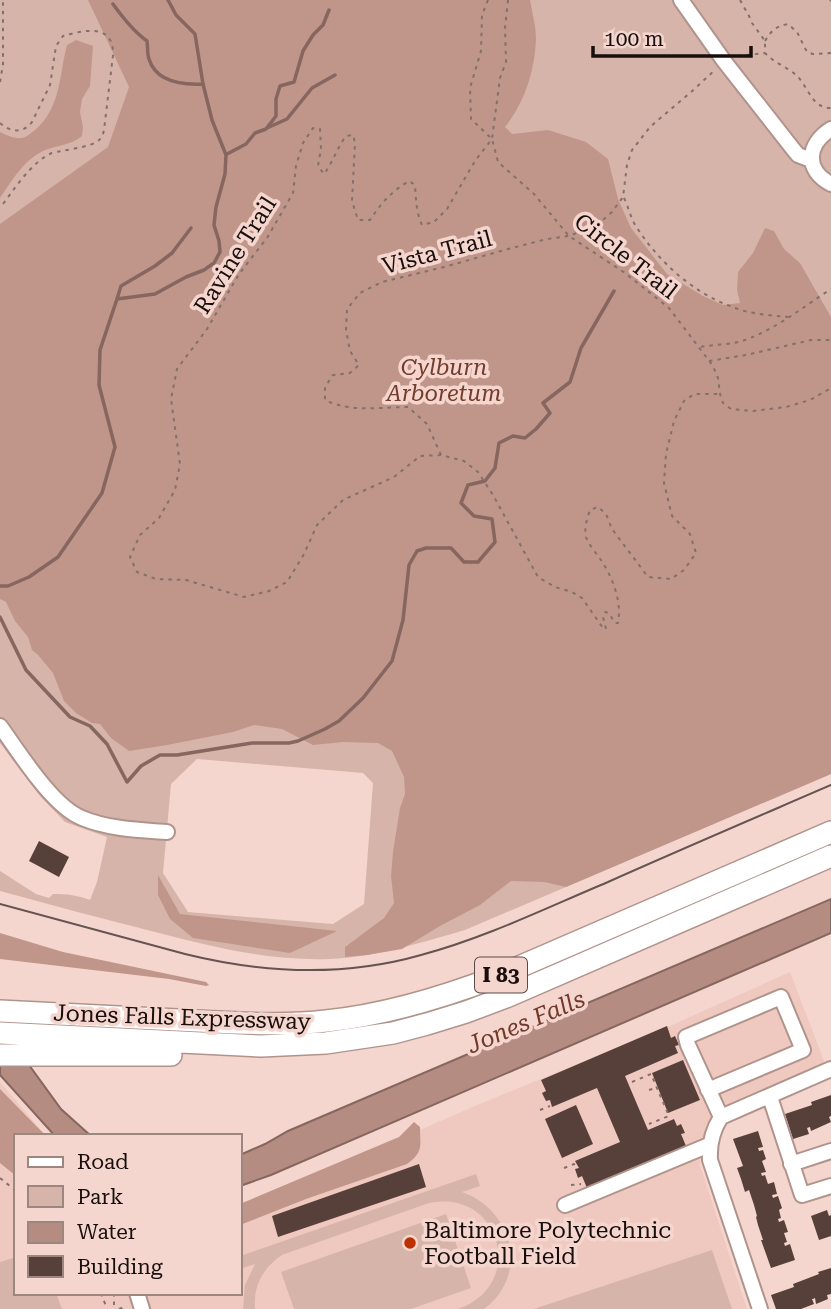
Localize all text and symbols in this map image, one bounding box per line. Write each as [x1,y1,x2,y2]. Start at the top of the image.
scale bar [593,14,750,58]
text: 100 m [604,27,664,51]
street label: Ravine Trail [189,192,282,319]
street label: Circle Trail [569,208,682,305]
street label: Vista Trail [379,225,495,280]
park label: Cylburn Arboretum [385,354,501,407]
road number: I 83 [475,958,527,992]
water label: Jones Falls [462,985,589,1060]
street label: Jones Falls Expressway [53,1000,312,1036]
legend [14,1134,242,1295]
text: Road [77,1150,129,1174]
text: Park [77,1185,123,1209]
place label: Baltimore Polytechnic Football Field [424,1217,671,1270]
text: Water [77,1220,137,1244]
marker: Baltimore Polytechnic Football Field [402,1235,418,1251]
text: Building [77,1255,163,1279]

